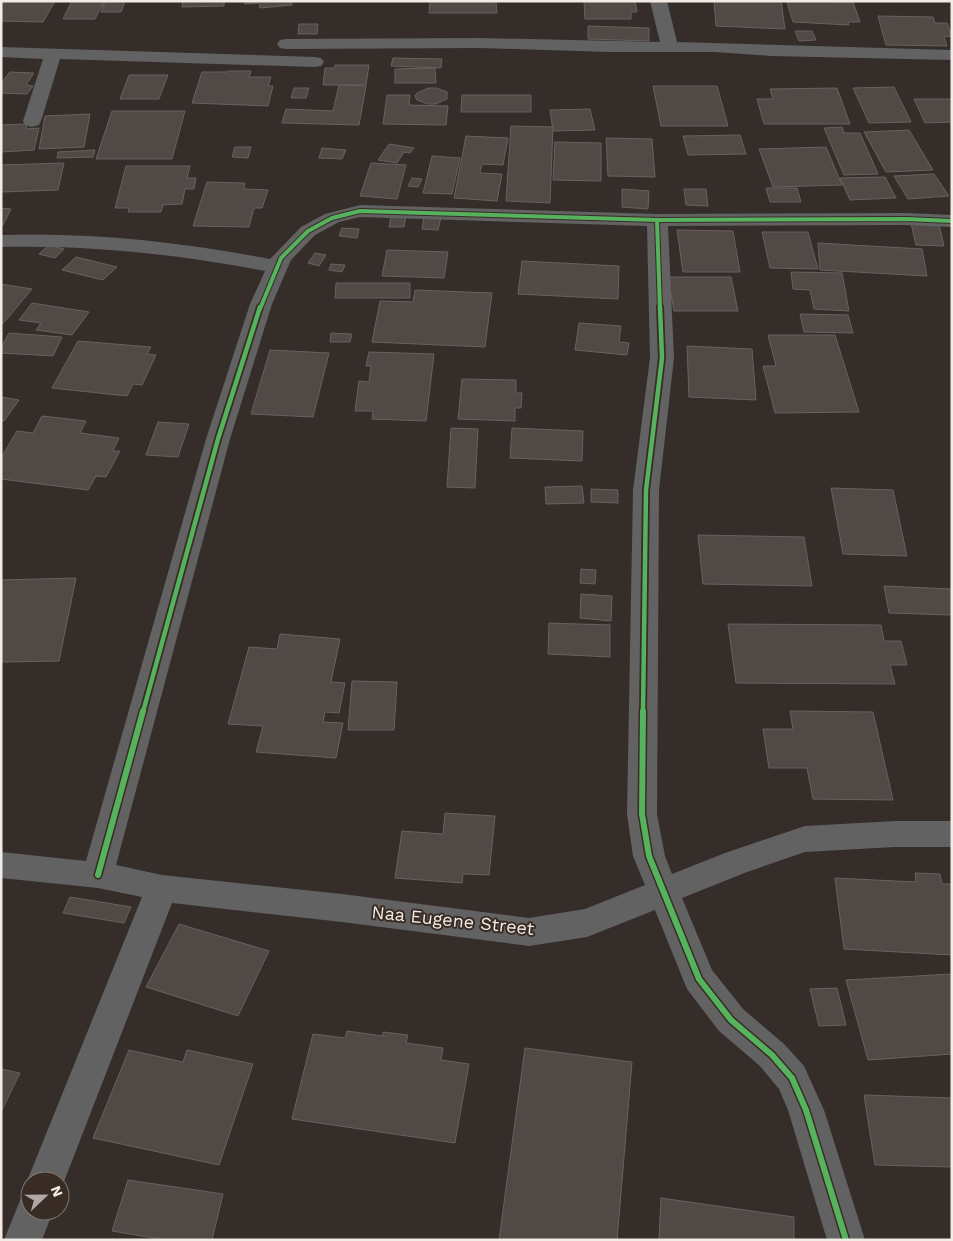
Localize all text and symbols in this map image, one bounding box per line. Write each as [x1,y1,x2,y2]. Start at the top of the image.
street label: Naa Eugene Street [371,901,536,939]
north arrow [20,1171,70,1221]
text: N [48,1183,66,1199]

